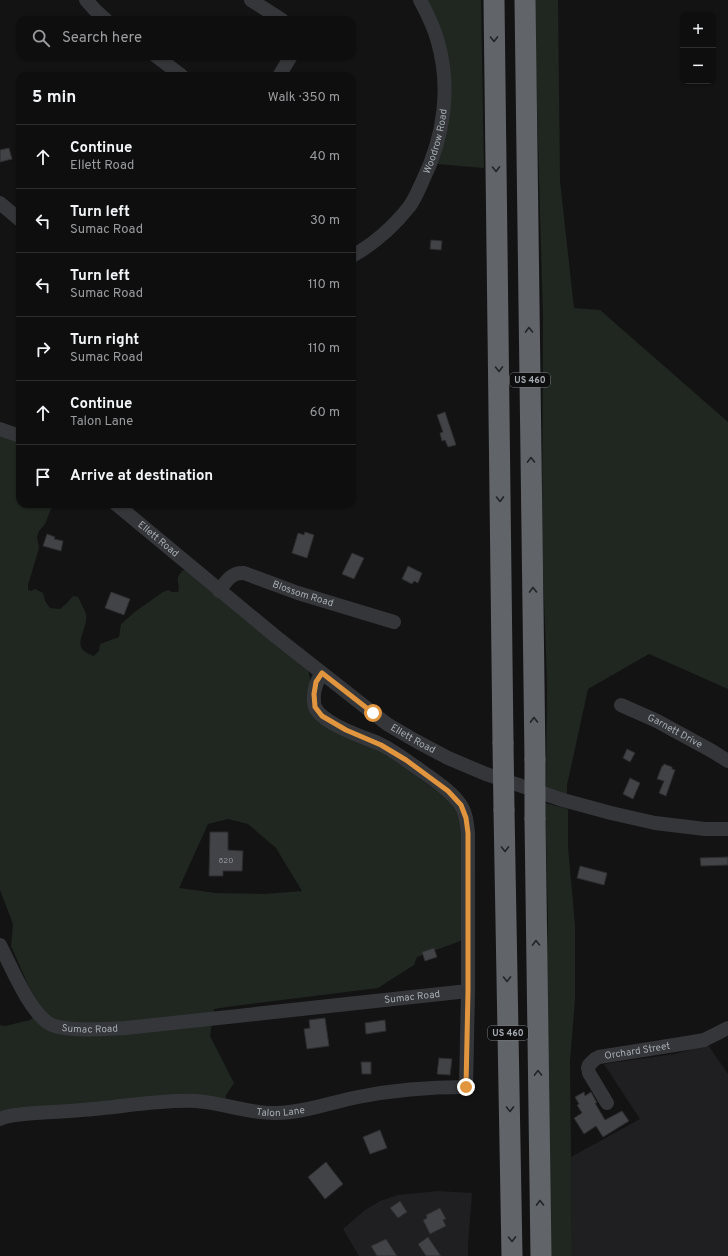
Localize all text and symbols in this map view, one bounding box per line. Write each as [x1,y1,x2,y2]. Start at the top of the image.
map controls [680,12,716,84]
button: + [680,12,716,48]
search box [16,16,356,60]
icon: search [30,27,52,49]
text: Search here [62,29,142,48]
one-way arrow [490,36,498,42]
button: − [680,48,716,84]
text: 5 min [32,87,76,109]
text: Walk · 350 m [268,90,340,106]
street label: Woodrow Road [420,108,450,176]
text: Continue [70,139,132,158]
icon: ahead [32,146,54,168]
text: 40 m [310,149,340,165]
text: Ellett Road [70,158,134,174]
one-way arrow [492,166,500,172]
text: Turn left [70,203,130,222]
icon: left [32,210,54,232]
text: 30 m [310,213,340,229]
text: Sumac Road [70,222,143,238]
text: Turn left [70,267,130,286]
icon: left [32,274,54,296]
text: 110 m [308,277,340,293]
text: Sumac Road [70,286,143,302]
one-way arrow [525,327,533,333]
text: Turn right [70,331,139,350]
icon: right [32,338,54,360]
text: 110 m [308,341,340,357]
text: Sumac Road [70,350,143,366]
one-way arrow [495,366,503,372]
road number: US 460 [510,373,550,387]
text: Continue [70,395,132,414]
icon: ahead [32,402,54,424]
text: 60 m [310,405,340,421]
text: Talon Lane [70,414,133,430]
one-way arrow [527,457,535,463]
icon: arrive [32,466,54,488]
text: Arrive at destination [70,467,213,486]
one-way arrow [496,496,504,502]
street label: Ellett Road [135,518,182,560]
street label: Blossom Road [271,578,335,610]
one-way arrow [528,587,537,593]
route start [364,704,382,722]
street label: Garnett Drive [645,711,705,751]
one-way arrow [530,717,538,723]
street label: Ellett Road [388,721,438,757]
one-way arrow [501,846,509,852]
house number: 820 [219,856,233,866]
one-way arrow [532,940,541,946]
one-way arrow [503,976,511,982]
street label: Sumac Road [383,988,441,1007]
street label: Sumac Road [61,1021,118,1036]
road number: US 460 [488,1026,528,1040]
street label: Orchard Street [604,1039,671,1063]
one-way arrow [534,1070,542,1076]
route end [457,1078,475,1096]
street label: Talon Lane [256,1103,306,1120]
one-way arrow [505,1106,514,1112]
one-way arrow [536,1200,544,1206]
one-way arrow [508,1236,516,1242]

